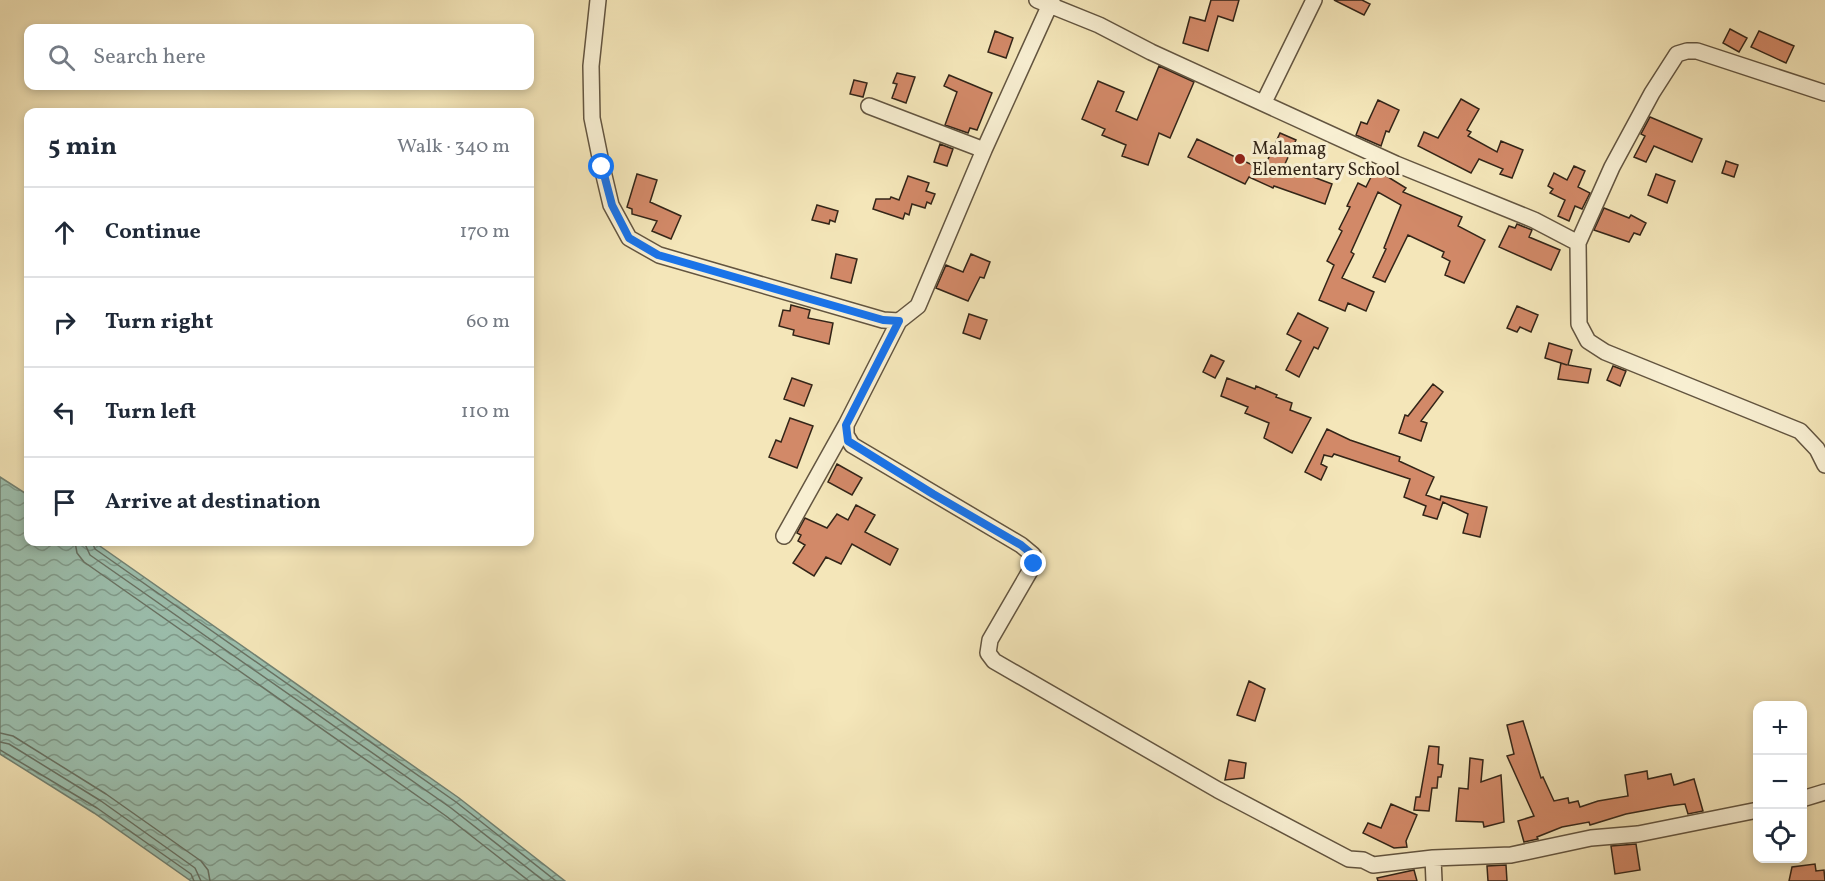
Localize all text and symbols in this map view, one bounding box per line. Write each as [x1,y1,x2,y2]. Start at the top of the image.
search box [24,24,534,90]
icon: search [45,41,78,74]
text: Search here [93,42,206,73]
text: 5 min [48,129,117,165]
text: Walk · 340 m [397,133,510,161]
place label: Malamag Elementary School [1252,137,1400,183]
marker: Malamag Elementary School [1233,152,1247,166]
route start [588,153,614,179]
icon: ahead [48,216,81,249]
text: Continue [105,217,201,248]
text: 170 m [460,218,510,246]
icon: right [48,306,81,339]
text: Turn right [105,307,213,338]
text: 60 m [466,308,510,336]
icon: left [48,396,81,429]
text: Turn left [105,397,196,428]
text: 110 m [461,398,510,426]
icon: arrive [48,486,81,519]
text: Arrive at destination [105,487,321,518]
route end [1020,550,1046,576]
map controls [1753,701,1807,863]
button: + [1753,701,1807,755]
button: − [1753,755,1807,809]
button: locate [1753,809,1807,863]

